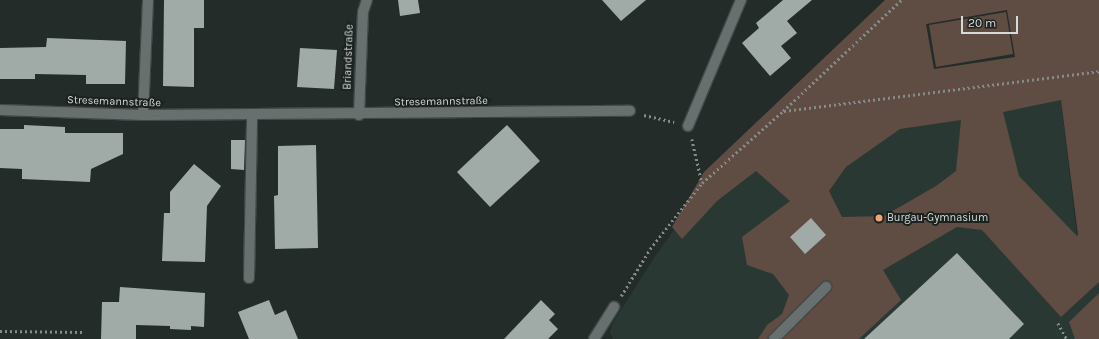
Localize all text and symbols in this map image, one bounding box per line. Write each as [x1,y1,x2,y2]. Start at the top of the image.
scale bar [963,8,1020,34]
text: 20 m [968,16,996,30]
street label: Briandstraße [341,24,357,90]
street label: Stresemannstraße [67,94,161,110]
street label: Stresemannstraße [394,95,488,109]
place label: Burgau-Gymnasium [887,211,988,225]
marker: Burgau-Gymnasium [874,213,884,223]

